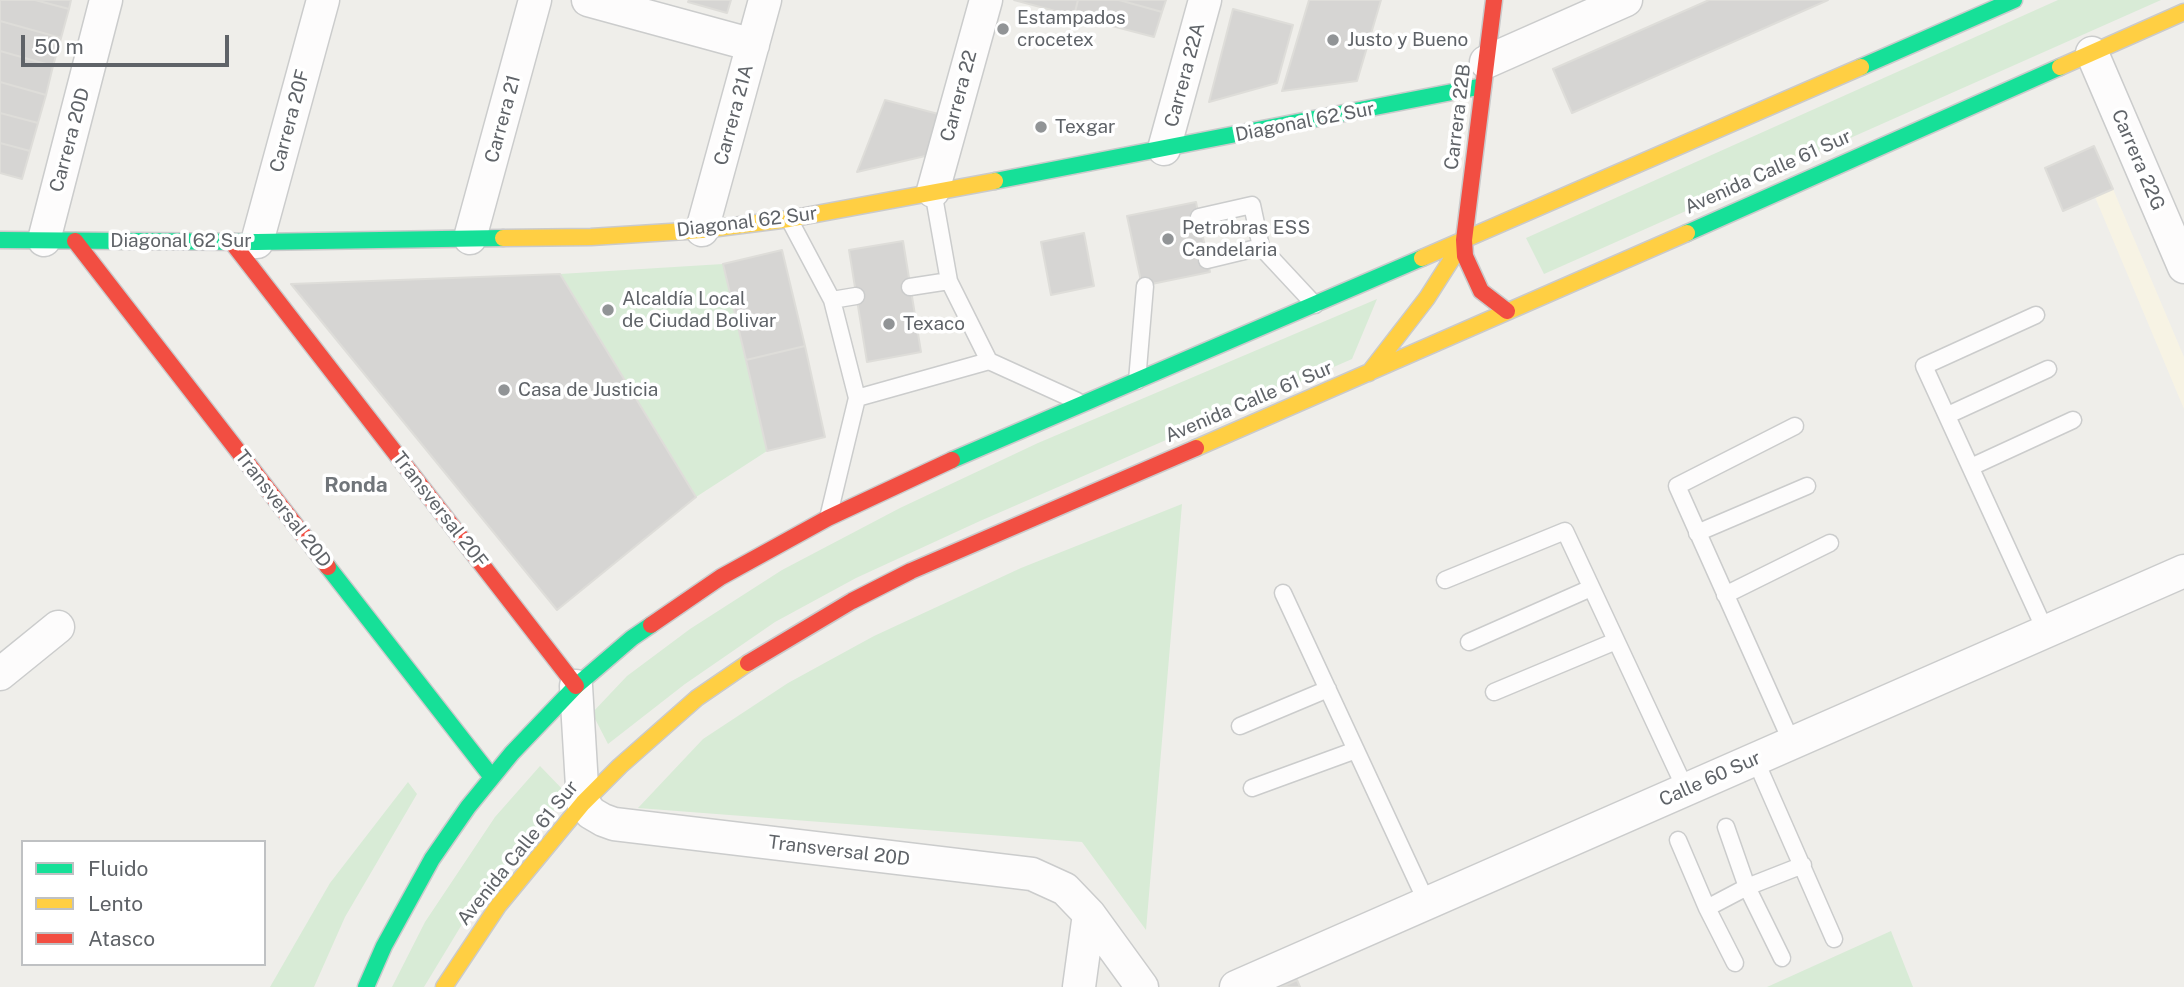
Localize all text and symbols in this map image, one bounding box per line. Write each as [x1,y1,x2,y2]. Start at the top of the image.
place label: Estampados crocetex [1017,7,1126,51]
street label: Carrera 22A [1160,20,1210,130]
scale bar [24,21,233,65]
marker: Estampados crocetex [995,21,1011,37]
place label: Justo y Bueno [1347,29,1468,51]
marker: Justo y Bueno [1325,32,1341,48]
text: 50 m [34,34,84,59]
street label: Carrera 22 [936,48,982,144]
street label: Carrera 21A [710,62,758,168]
street label: Carrera 22B [1440,63,1476,171]
street label: Carrera 20F [265,67,315,175]
street label: Carrera 21 [480,72,526,166]
street label: Carrera 20D [45,85,95,195]
street label: Diagonal 62 Sur [1233,97,1377,147]
street label: Carrera 22G [2106,106,2170,214]
place label: Texgar [1055,116,1115,138]
marker: Texgar [1033,119,1049,135]
street label: Avenida Calle 61 Sur [1681,125,1855,219]
street label: Diagonal 62 Sur [675,202,819,242]
place label: Petrobras ESS Candelaria [1182,217,1310,261]
street label: Diagonal 62 Sur [110,230,252,252]
marker: Petrobras ESS Candelaria [1160,231,1176,247]
place label: Alcaldía Local de Ciudad Bolivar [622,288,777,332]
marker: Alcaldía Local de Ciudad Bolivar [600,302,616,318]
place label: Texaco [903,313,965,335]
marker: Texaco [881,316,897,332]
street label: Avenida Calle 61 Sur [1162,356,1336,448]
place label: Casa de Justicia [518,379,658,401]
marker: Casa de Justicia [496,382,512,398]
street label: Transversal 20D [230,446,336,572]
street label: Transversal 20F [388,447,492,573]
district label: Ronda [324,473,388,499]
street label: Calle 60 Sur [1656,746,1764,812]
street label: Avenida Calle 61 Sur [453,776,583,930]
street label: Transversal 20D [767,831,911,871]
legend [21,840,266,966]
text: Fluido [88,856,148,881]
text: Lento [88,891,143,916]
text: Atasco [88,926,155,951]

